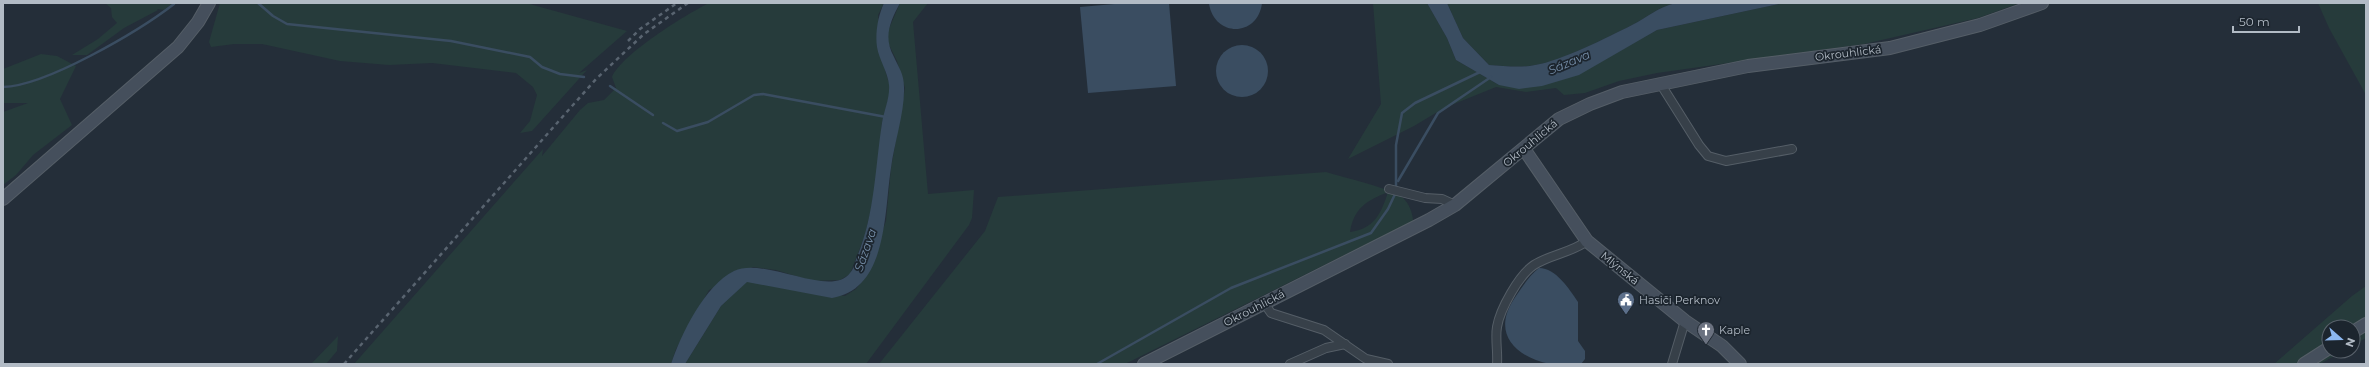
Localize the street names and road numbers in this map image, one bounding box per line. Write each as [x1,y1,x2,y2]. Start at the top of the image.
street label: Okrouhlická [1814,42,1882,64]
street label: Okrouhlická [1500,116,1560,170]
street label: Mlýnská [1598,248,1642,288]
street label: Okrouhlická [1221,287,1287,329]

